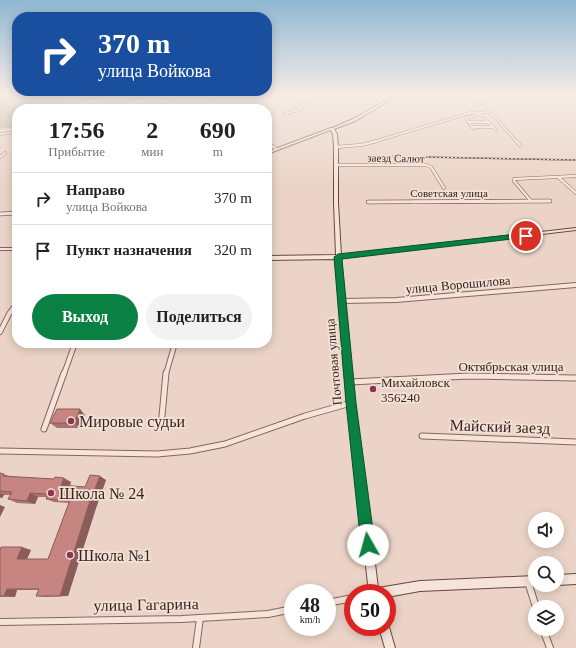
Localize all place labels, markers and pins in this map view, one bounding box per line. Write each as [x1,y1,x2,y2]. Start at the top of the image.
pin [509,219,543,253]
place label: Михайловск 356240 [381,375,450,405]
marker: Михайловск 356240 [368,384,378,394]
place label: Мировые судьи [79,413,186,431]
marker: Мировые судьи [66,416,76,426]
place label: Школа № 24 [59,485,144,502]
marker: Школа № 24 [46,488,56,498]
place label: Школа №1 [78,547,151,564]
marker: Школа №1 [65,550,75,560]

